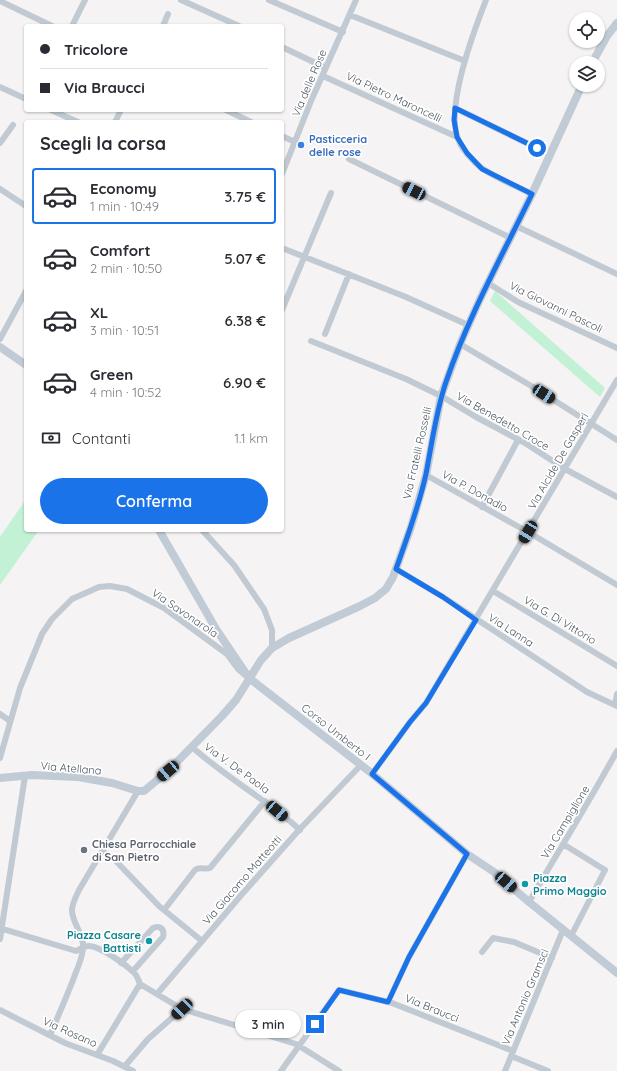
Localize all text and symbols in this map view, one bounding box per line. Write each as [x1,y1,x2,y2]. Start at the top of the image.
map controls [569,12,605,92]
button: locate [569,12,605,48]
text: Tricolore [64,40,128,59]
street label: Via delle Rose [289,47,329,119]
button: layers [569,56,605,92]
street label: Via Pietro Maroncelli [344,69,444,125]
text: Via Braucci [64,78,145,97]
text: Scegli la corsa [40,132,166,155]
place label: Pasticceria delle rose [309,132,367,159]
route start [528,139,546,157]
marker: Pasticceria delle rose [296,140,306,150]
icon: car [42,178,78,214]
text: Economy [90,179,157,198]
car [401,180,427,202]
text: 3.75 € [224,187,266,206]
text: 1 min · 10:49 [90,198,159,214]
icon: car [42,240,78,276]
text: Comfort [90,241,151,260]
text: 5.07 € [224,249,266,268]
text: 2 min · 10:50 [90,260,162,276]
street label: Via Giovanni Pascoli [507,278,605,336]
icon: car [42,302,78,338]
text: XL [90,303,108,322]
text: 6.38 € [224,311,266,330]
text: 3 min · 10:51 [90,322,159,338]
icon: car [42,364,78,400]
text: Green [90,365,133,384]
text: 6.90 € [223,373,266,392]
car [531,382,557,406]
text: 4 min · 10:52 [90,384,161,400]
street label: Via Benedetto Croce [454,389,552,453]
street label: Via Fratelli Rosselli [400,405,434,501]
street label: Via Alcide De Gasperi [525,410,591,512]
icon: cash [40,427,62,449]
text: Contanti [72,429,131,448]
text: 1.1 km [234,430,268,446]
street label: Via P. Donadio [440,467,511,515]
button: Conferma [40,478,268,524]
car [517,519,539,545]
street label: Via Savonarola [149,586,221,640]
street label: Via G. Di Vittorio [521,593,599,647]
street label: Via Lanna [486,610,536,650]
street label: Corso Umberto I [299,701,373,763]
street label: Via V. De Paola [201,739,273,797]
street label: Via Atellana [40,758,102,778]
car [155,759,181,783]
street label: Via Campiglione [538,783,592,861]
car [264,799,290,823]
street label: Via Giacomo Matteotti [199,832,285,928]
place label: Chiesa Parrocchiale di San Pietro [92,837,197,864]
marker: Chiesa Parrocchiale di San Pietro [79,845,89,855]
car [493,870,519,894]
place label: Piazza Primo Maggio [533,871,607,898]
marker: Piazza Primo Maggio [520,879,530,889]
place label: Piazza Casare Battisti [67,928,142,955]
marker: Piazza Casare Battisti [144,936,154,946]
street label: Via Antonio Gramsci [498,947,552,1047]
street label: Via Braucci [403,991,461,1025]
car [169,996,195,1022]
callout: 3 min [235,1010,301,1038]
street label: Via Rosano [41,1014,100,1050]
route end [306,1015,324,1033]
text: 3 min [251,1016,285,1032]

